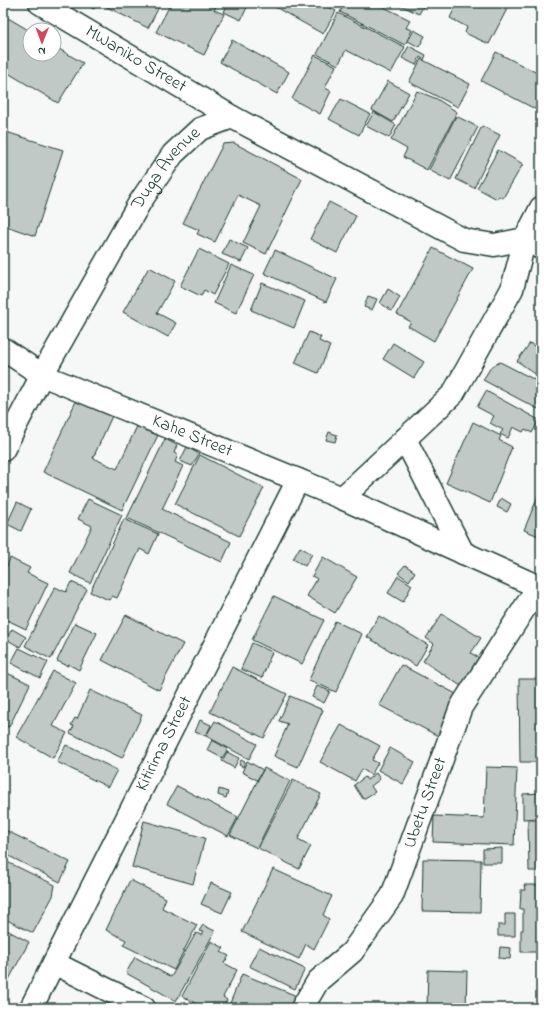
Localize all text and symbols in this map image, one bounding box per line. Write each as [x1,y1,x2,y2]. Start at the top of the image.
street label: MWaniko Street [80,19,191,100]
north arrow [22,22,62,62]
text: N [38,43,46,59]
street label: Duga Avenue [125,121,208,216]
street label: Kahe Street [148,408,236,465]
street label: Kitirima Street [130,692,200,796]
street label: Ubetu Street [397,754,455,852]

